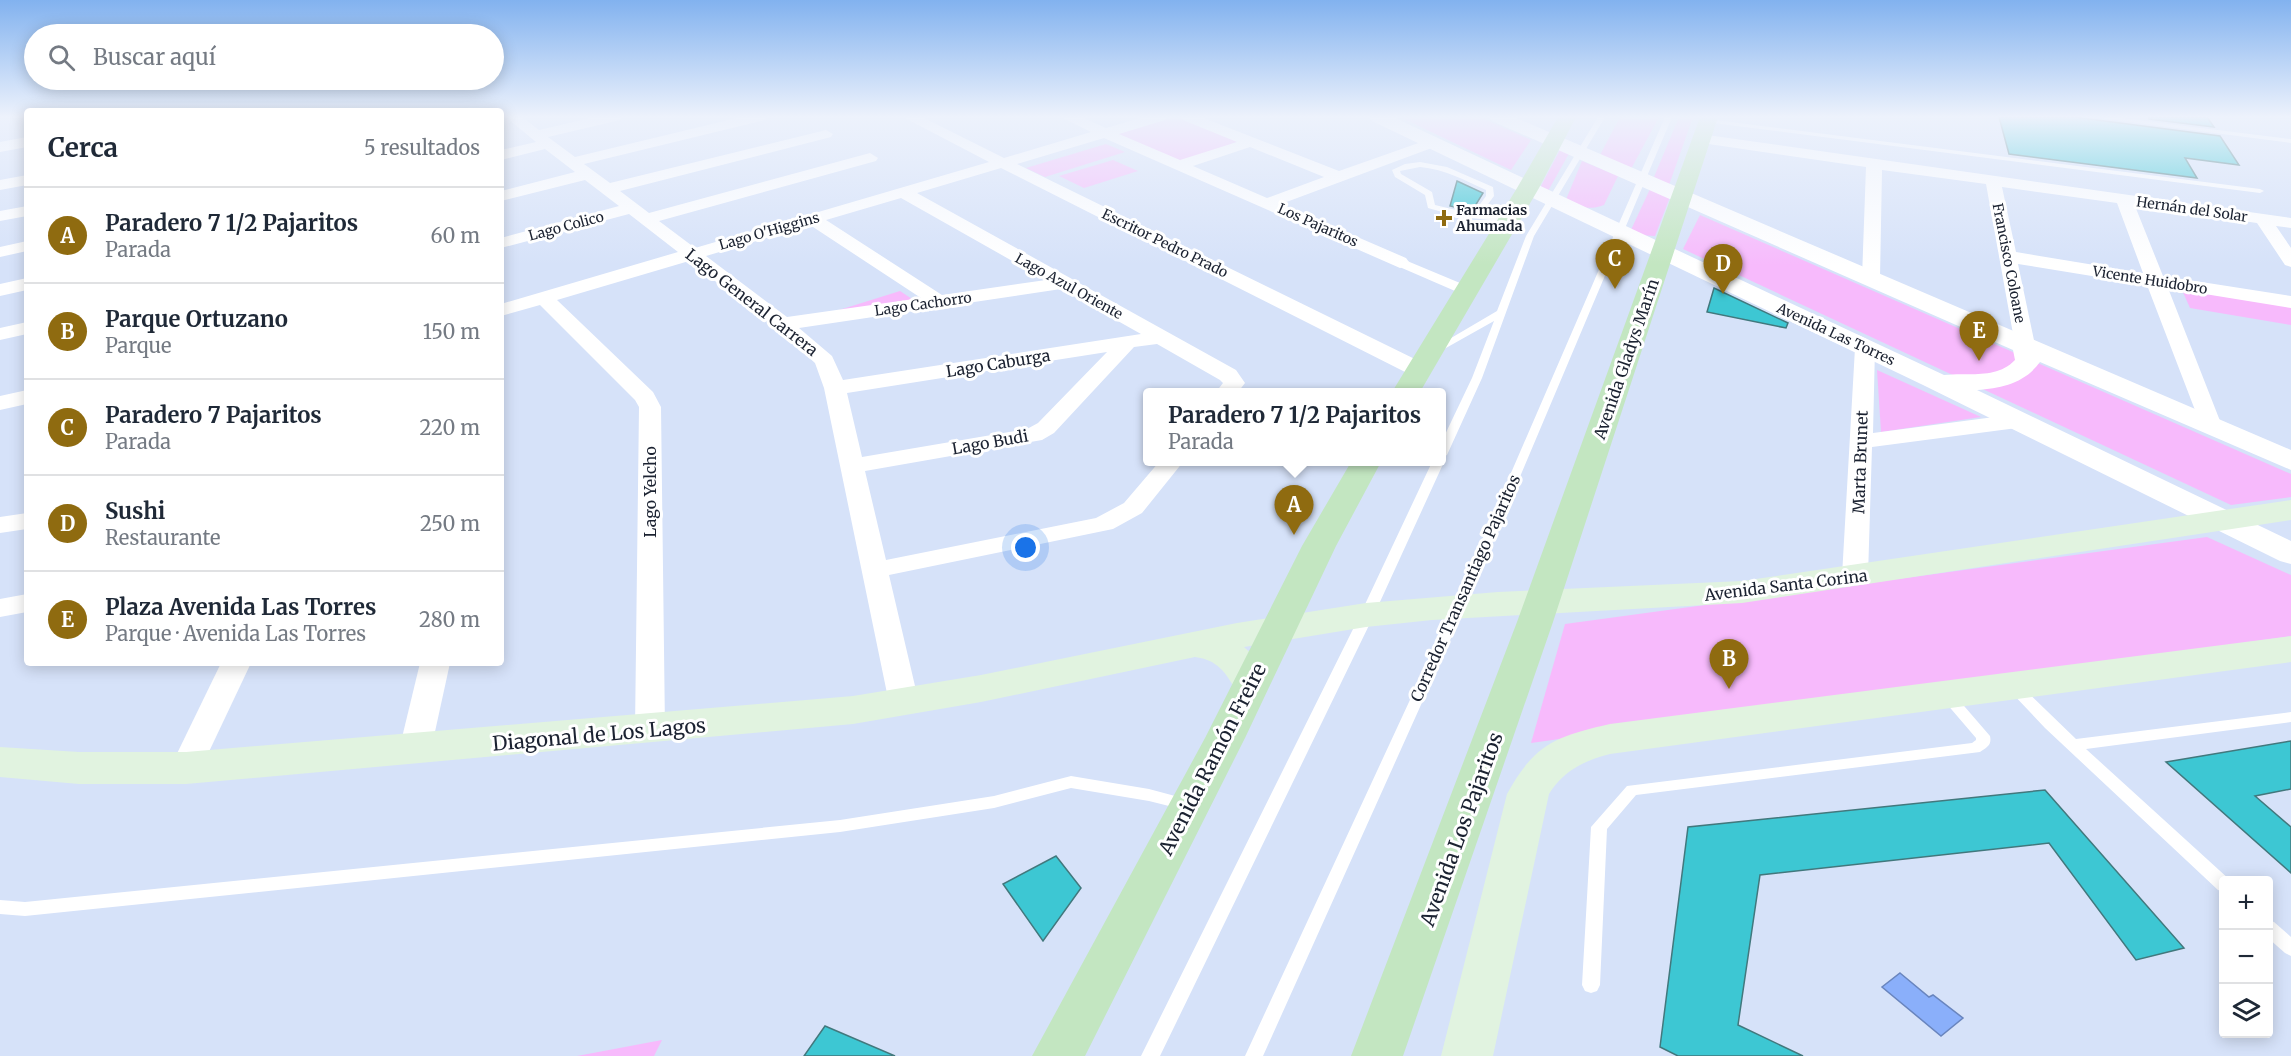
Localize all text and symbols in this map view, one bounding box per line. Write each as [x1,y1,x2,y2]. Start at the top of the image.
search box [24,24,504,90]
icon: search [45,41,78,74]
text: Buscar aquí [93,43,216,71]
text: Cerca [48,131,118,164]
text: 5 resultados [364,135,480,160]
street label: Hernán del Solar [2135,192,2249,226]
street label: Los Pajaritos [1275,199,1361,251]
place label: Farmacias Ahumada [1455,201,1527,235]
street label: Francisco Coloane [1989,202,2029,324]
street label: Escritor Pedro Prado [1099,205,1231,281]
street label: Lago Colico [526,207,606,245]
street label: Lago O'Higgins [717,208,821,254]
text: Paradero 7 1/2 Pajaritos [105,209,358,237]
marker: Farmacias Ahumada [1437,211,1451,225]
text: A [60,223,75,248]
text: 60 m [430,223,480,248]
text: Parada [105,237,171,262]
pin: C [1596,240,1634,289]
street label: Lago General Carrera [682,244,823,360]
pin: D [1704,244,1742,294]
street label: Lago Azul Oriente [1012,249,1126,323]
street label: Vicente Huidobro [2090,262,2209,298]
street label: Avenida Gladys Marín [1589,276,1663,443]
street label: Lago Cachorro [873,288,973,320]
street label: Avenida Las Torres [1773,298,1898,369]
text: Parque Ortuzano [105,305,288,333]
pin: E [1960,312,1998,361]
text: B [61,319,74,344]
text: 150 m [423,319,480,344]
text: Parque [105,333,171,358]
street label: Lago Caburga [944,345,1052,381]
popup [1143,388,1446,466]
text: Paradero 7 Pajaritos [105,401,322,429]
text: Paradero 7 1/2 Pajaritos [1168,401,1421,429]
street label: Marta Brunet [1848,409,1872,514]
text: C [61,415,74,440]
text: 220 m [420,415,480,440]
street label: Lago Budi [950,425,1030,459]
text: Parada [105,429,171,454]
text: Parada [1168,429,1234,454]
street label: Lago Yelcho [640,446,660,538]
street label: Corredor Transantiago Pajaritos [1406,471,1524,705]
pin: A [1274,486,1314,535]
text: Sushi [105,497,165,525]
text: D [60,511,75,536]
text: 250 m [420,511,480,536]
text: Restaurante [105,525,220,550]
your location [1011,533,1040,562]
street label: Avenida Santa Corina [1702,565,1869,605]
text: Plaza Avenida Las Torres [105,593,376,621]
text: E [61,607,74,632]
text: 280 m [419,607,480,632]
text: Parque · Avenida Las Torres [105,621,366,646]
pin: B [1710,640,1748,689]
street label: Avenida Ramón Freire [1152,659,1271,860]
street label: Diagonal de Los Lagos [491,712,707,756]
street label: Avenida Los Pajaritos [1414,729,1508,930]
map controls [2219,876,2273,1038]
button: + [2219,876,2273,930]
button: − [2219,930,2273,984]
button: layers [2219,984,2273,1038]

